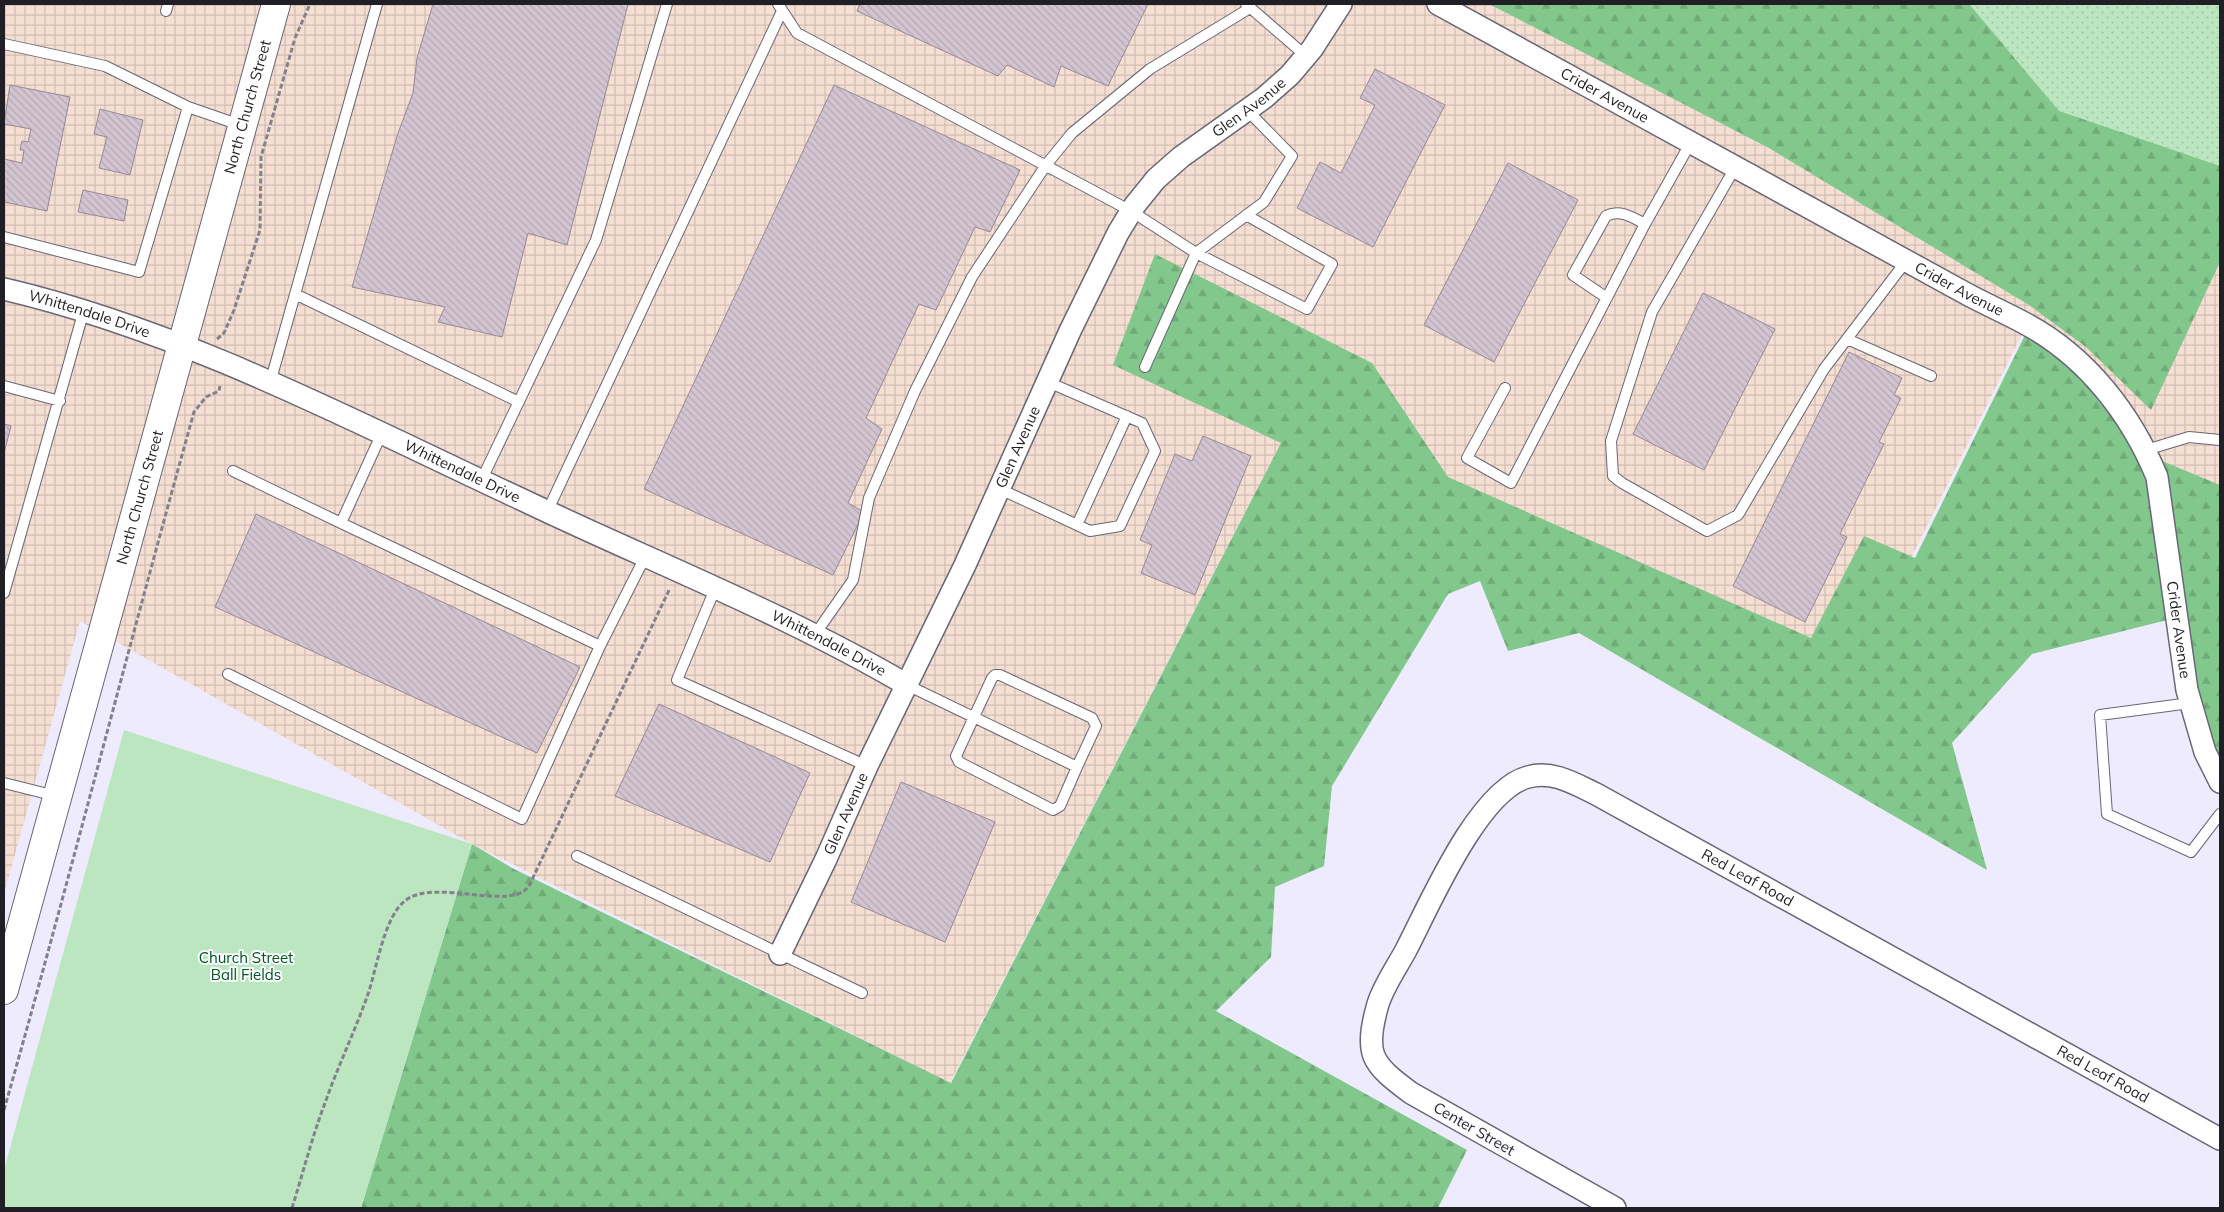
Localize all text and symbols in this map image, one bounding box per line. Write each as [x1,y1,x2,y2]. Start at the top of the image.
street label: North Church Street [220,38,275,176]
street label: Crider Avenue [1557,63,1652,127]
street label: Glen Avenue [1208,73,1290,141]
street label: Crider Avenue [1911,257,2007,320]
street label: Whittendale Drive [27,286,153,342]
street label: Glen Avenue [991,403,1044,491]
street label: North Church Street [112,428,167,567]
street label: Whittendale Drive [401,435,523,507]
street label: Crider Avenue [2163,580,2195,680]
street label: Whittendale Drive [769,605,890,680]
street label: Glen Avenue [819,770,872,858]
street label: Red Leaf Road [1698,844,1797,910]
park label: Church Street Ball Fields [199,948,293,984]
street label: Red Leaf Road [2054,1041,2153,1107]
street label: Center Street [1430,1098,1518,1160]

